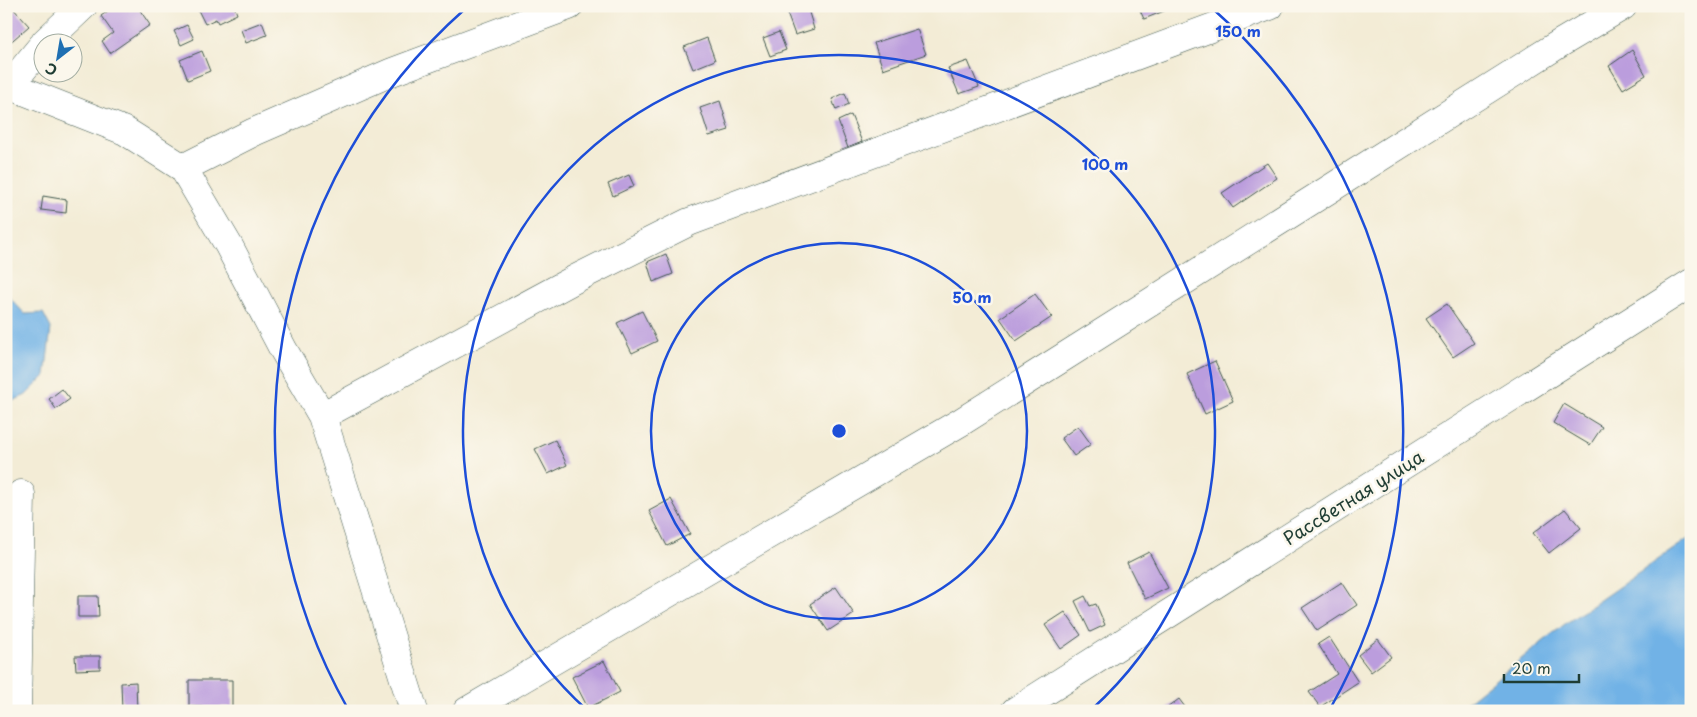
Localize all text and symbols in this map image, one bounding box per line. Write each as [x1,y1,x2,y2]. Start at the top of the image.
text: 150 m [1215,19,1261,42]
north arrow [32,32,82,82]
text: С [41,58,61,81]
text: 100 m [1082,152,1128,175]
text: 50 m [953,285,991,308]
centre of rings [830,422,848,440]
street label: Рассветная улица [1277,442,1429,551]
scale bar [1504,652,1580,684]
text: 20 m [1512,656,1551,679]

